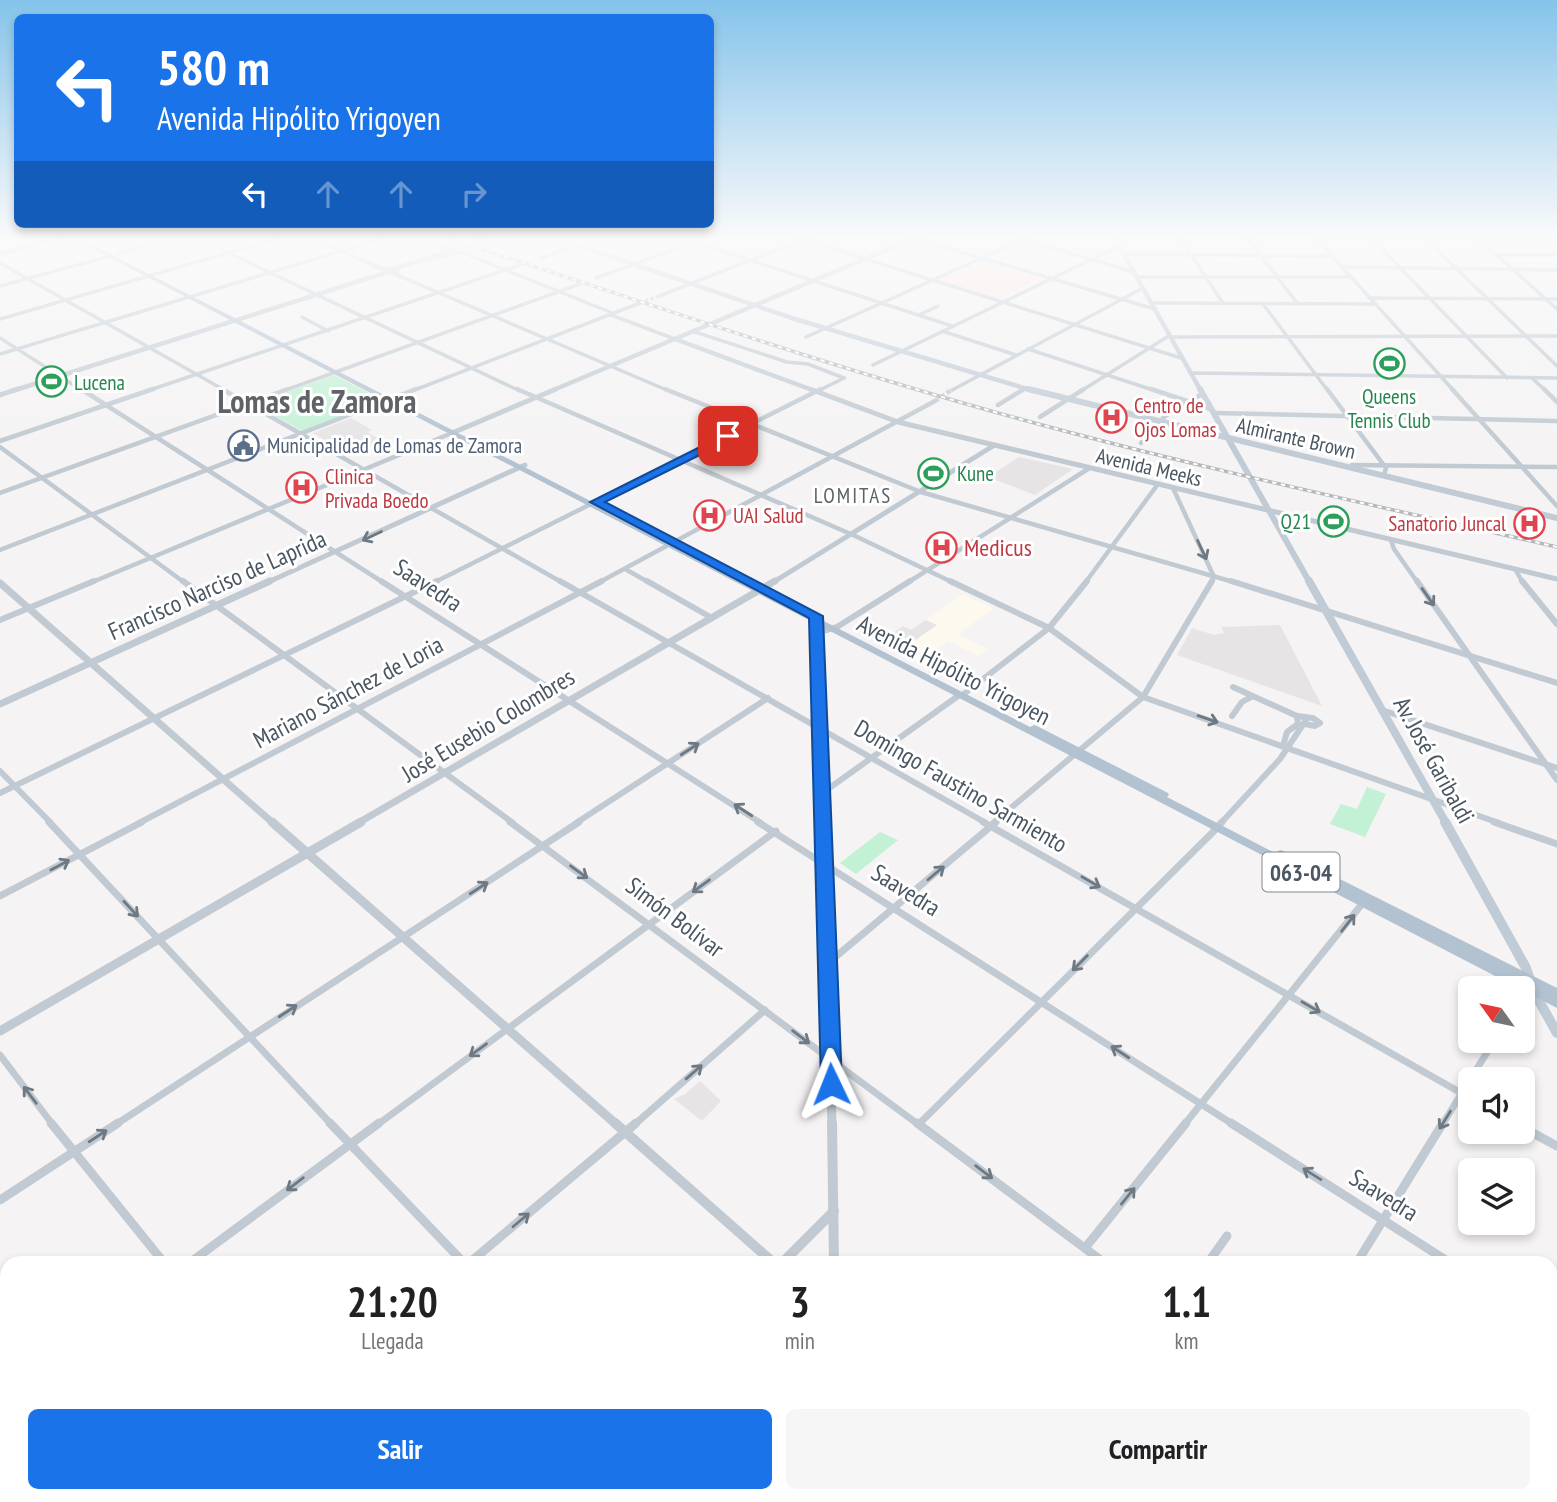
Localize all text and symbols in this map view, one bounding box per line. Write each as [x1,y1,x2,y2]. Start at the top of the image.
text: 580 m [157,35,270,99]
icon: left [42,42,133,133]
text: Avenida Hipólito Yrigoyen [157,97,441,139]
icon: left [236,175,274,213]
icon: ahead [309,175,347,213]
icon: ahead [382,175,420,213]
icon: right [455,175,493,213]
sports icon: Queens Tennis Club [1372,347,1406,381]
sports icon: Lucena [34,365,68,399]
place label: Lucena [74,369,125,396]
district label: Lomas de Zamora [218,380,416,422]
place label: Queens Tennis Club [1347,383,1431,434]
place label: Centro de Ojos Lomas [1134,392,1217,443]
hospital icon: Centro de Ojos Lomas [1094,400,1128,434]
pin [698,406,758,466]
street label: Almirante Brown [1234,411,1358,465]
icon: arrive [709,417,747,455]
public building icon: Municipalidad de Lomas de Zamora [227,428,261,462]
place label: Municipalidad de Lomas de Zamora [267,432,522,459]
street label: Avenida Meeks [1094,442,1204,492]
sports icon: Kune [917,456,951,490]
place label: Kune [957,460,994,487]
place label: Clinica Privada Boedo [325,463,429,514]
hospital icon: Clinica Privada Boedo [285,471,319,505]
district label: LOMITAS [814,482,892,509]
hospital icon: UAI Salud [693,498,727,532]
place label: UAI Salud [733,502,804,529]
sports icon: Q21 [1317,504,1351,538]
hospital icon: Sanatorio Juncal [1512,506,1546,540]
place label: Q21 [1281,508,1311,535]
place label: Sanatorio Juncal [1388,510,1506,537]
street label: Francisco Narciso de Laprida [103,523,331,647]
one-way arrow [362,530,383,543]
hospital icon: Medicus [924,530,958,564]
place label: Medicus [964,532,1032,563]
one-way arrow [1196,539,1210,560]
street label: Saavedra [388,552,468,618]
one-way arrow [1421,587,1435,606]
street label: Avenida Hipólito Yrigoyen [852,608,1056,732]
street label: Mariano Sánchez de Loria [248,629,448,755]
street label: José Eusebio Colombres [395,661,580,789]
street label: Av. José Garibaldi [1387,691,1481,829]
street label: Domingo Faustino Sarmiento [849,712,1073,860]
one-way arrow [1196,714,1218,727]
one-way arrow [680,742,699,757]
one-way arrow [733,803,753,817]
road number: 063-04 [1262,852,1340,892]
one-way arrow [50,857,70,871]
street label: Saavedra [866,857,946,923]
one-way arrow [569,865,588,879]
one-way arrow [926,865,944,881]
street label: Simón Bolívar [620,870,731,964]
one-way arrow [1081,875,1101,889]
one-way arrow [692,879,711,894]
one-way arrow [469,880,489,894]
one-way arrow [123,900,140,917]
one-way arrow [1340,914,1355,932]
one-way arrow [1072,955,1089,972]
north arrow [1458,976,1535,1054]
map controls [1458,976,1535,1235]
one-way arrow [1300,1000,1320,1014]
one-way arrow [278,1004,298,1018]
one-way arrow [791,1030,810,1044]
one-way arrow [469,1043,488,1057]
one-way arrow [1111,1044,1130,1059]
position arrow [794,1047,868,1121]
one-way arrow [685,1064,703,1080]
button: sound [1458,1067,1535,1144]
one-way arrow [23,1086,38,1105]
one-way arrow [1437,1109,1451,1129]
one-way arrow [88,1128,107,1143]
button: layers [1458,1158,1535,1235]
street label: Saavedra [1344,1162,1424,1228]
one-way arrow [974,1165,993,1180]
one-way arrow [1303,1167,1322,1181]
one-way arrow [286,1177,305,1192]
one-way arrow [1121,1187,1136,1205]
one-way arrow [511,1212,529,1228]
text: 21:20 [347,1274,438,1329]
text: 3 [790,1274,810,1329]
text: 1.1 [1162,1274,1211,1329]
text: Llegada [361,1326,424,1355]
text: min [785,1326,815,1355]
text: km [1175,1326,1198,1355]
button: Salir [28,1409,772,1489]
button: Compartir [786,1409,1530,1489]

